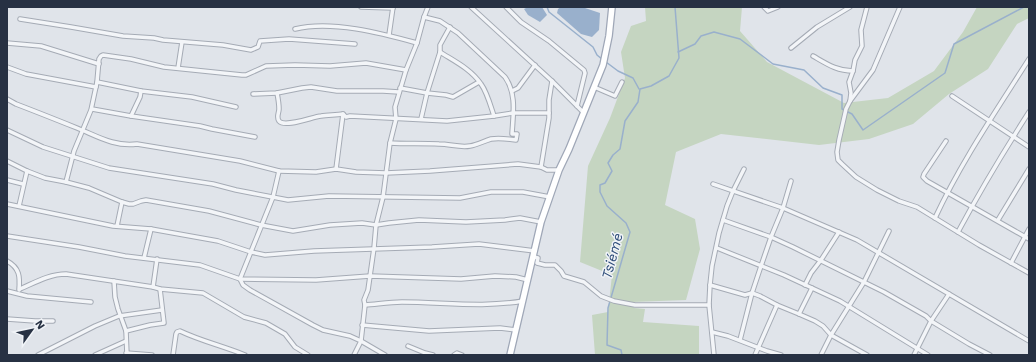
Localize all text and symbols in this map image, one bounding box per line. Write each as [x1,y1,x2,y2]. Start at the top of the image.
water label: Tsiémé [598,231,626,281]
north arrow [12,310,52,350]
text: N [32,318,48,332]

